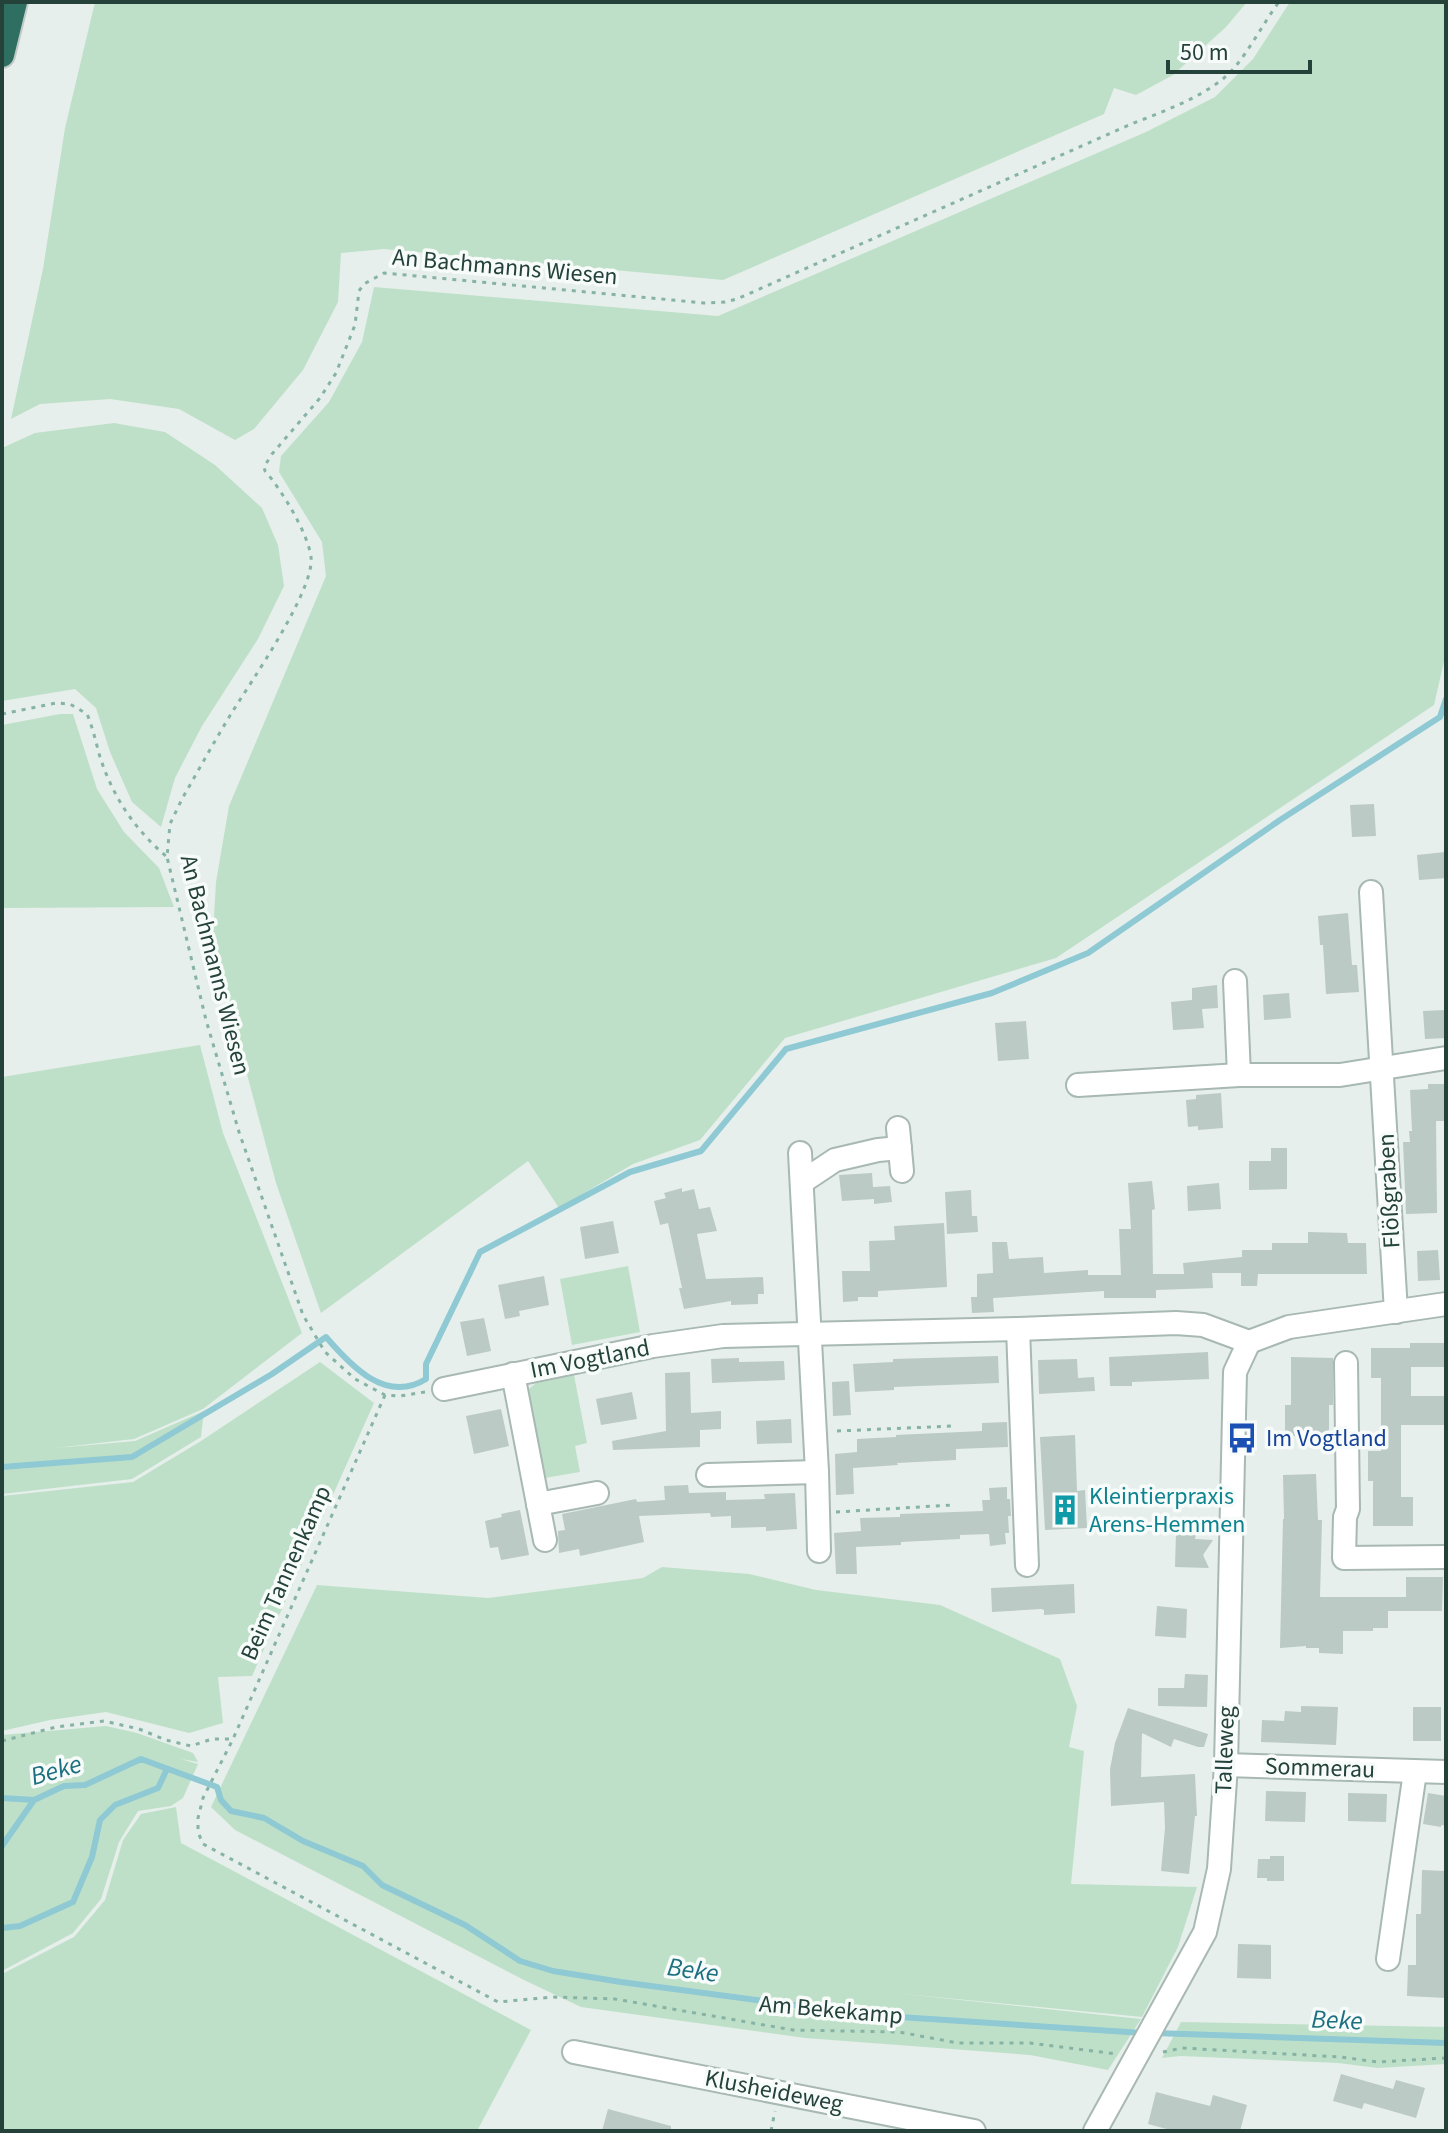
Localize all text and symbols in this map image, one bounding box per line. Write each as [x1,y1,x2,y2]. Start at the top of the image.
scale bar [1168,24,1310,74]
text: 50 m [1180,35,1229,70]
street label: An Bachmanns Wiesen [391,240,619,294]
street label: An Bachmanns Wiesen [171,851,259,1079]
street label: Flößgraben [1369,1133,1409,1249]
street label: Im Vogtland [527,1330,653,1388]
bus stop icon: Im Vogtland [1225,1421,1259,1455]
place label: Im Vogtland [1266,1421,1387,1456]
place label: Kleintierpraxis Arens-Hemmen [1089,1479,1245,1542]
street label: Beim Tannenkamp [232,1480,340,1666]
building icon: Kleintierpraxis Arens-Hemmen [1048,1493,1082,1527]
street label: Talleweg [1206,1705,1244,1795]
water label: Beke [26,1745,86,1795]
street label: Sommerau [1264,1749,1376,1787]
water label: Beke [665,1948,721,1992]
street label: Am Bekekamp [758,1986,904,2034]
water label: Beke [1311,2001,1363,2039]
street label: Klusheideweg [702,2060,846,2122]

